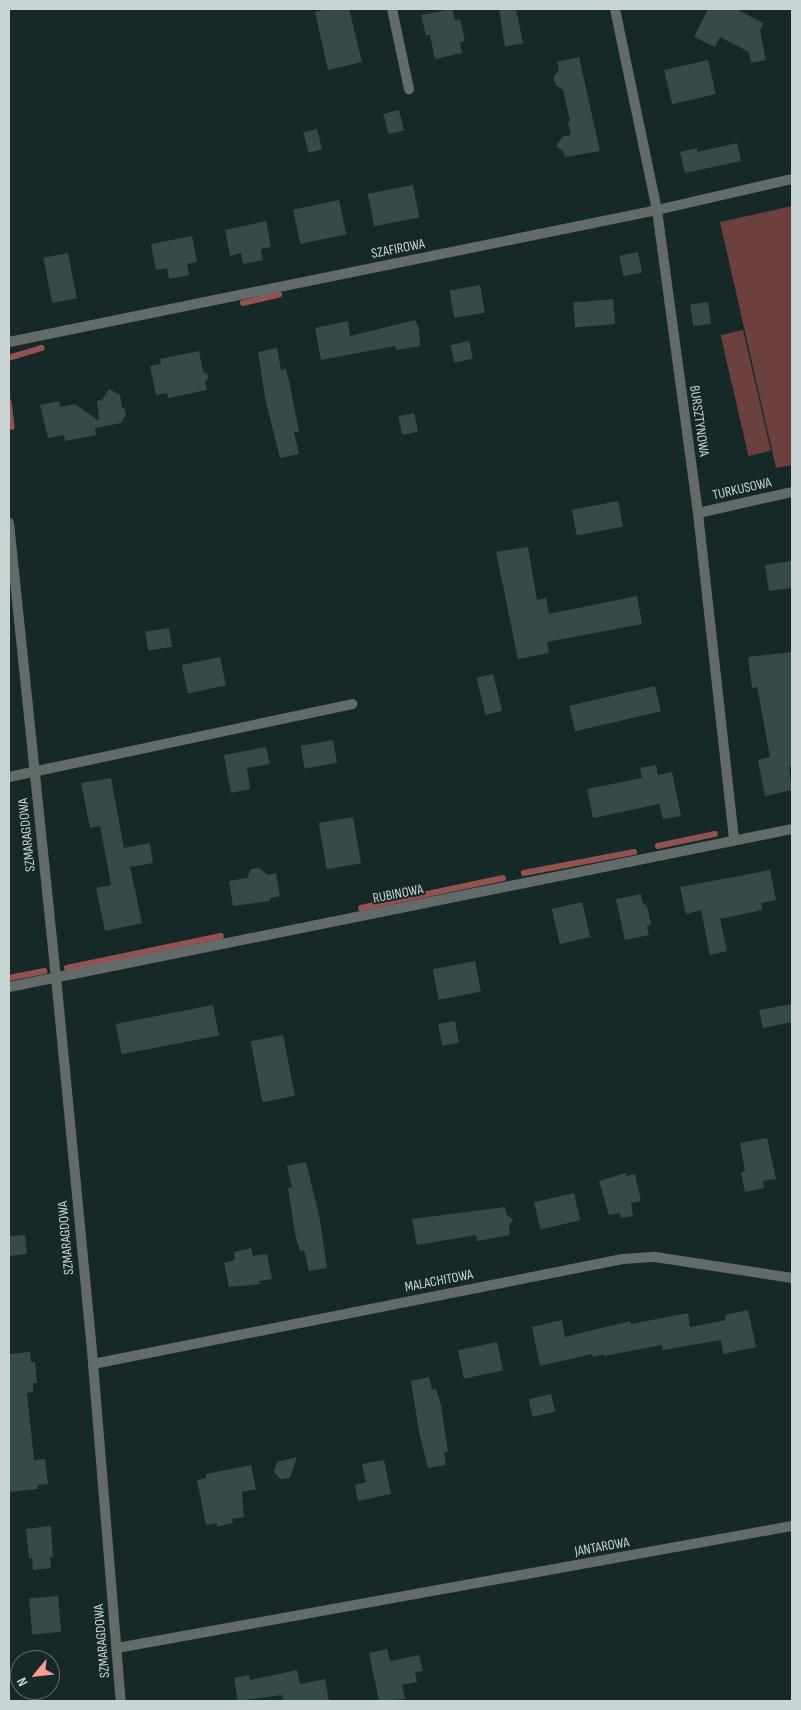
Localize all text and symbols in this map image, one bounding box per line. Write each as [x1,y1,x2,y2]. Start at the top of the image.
street label: SZAFIROWA [370,236,426,262]
street label: BURSZTYNOWA [686,384,712,458]
street label: TURKUSOWA [711,474,773,504]
street label: SZMARAGDOWA [15,797,39,873]
street label: RUBINOWA [371,881,425,907]
street label: SZMARAGDOWA [54,1200,78,1276]
street label: MALACHITOWA [403,1266,475,1296]
street label: JANTAROWA [573,1534,631,1560]
street label: SZMARAGDOWA [90,1603,114,1679]
north arrow [10,1650,60,1700]
text: N [13,1675,31,1689]

